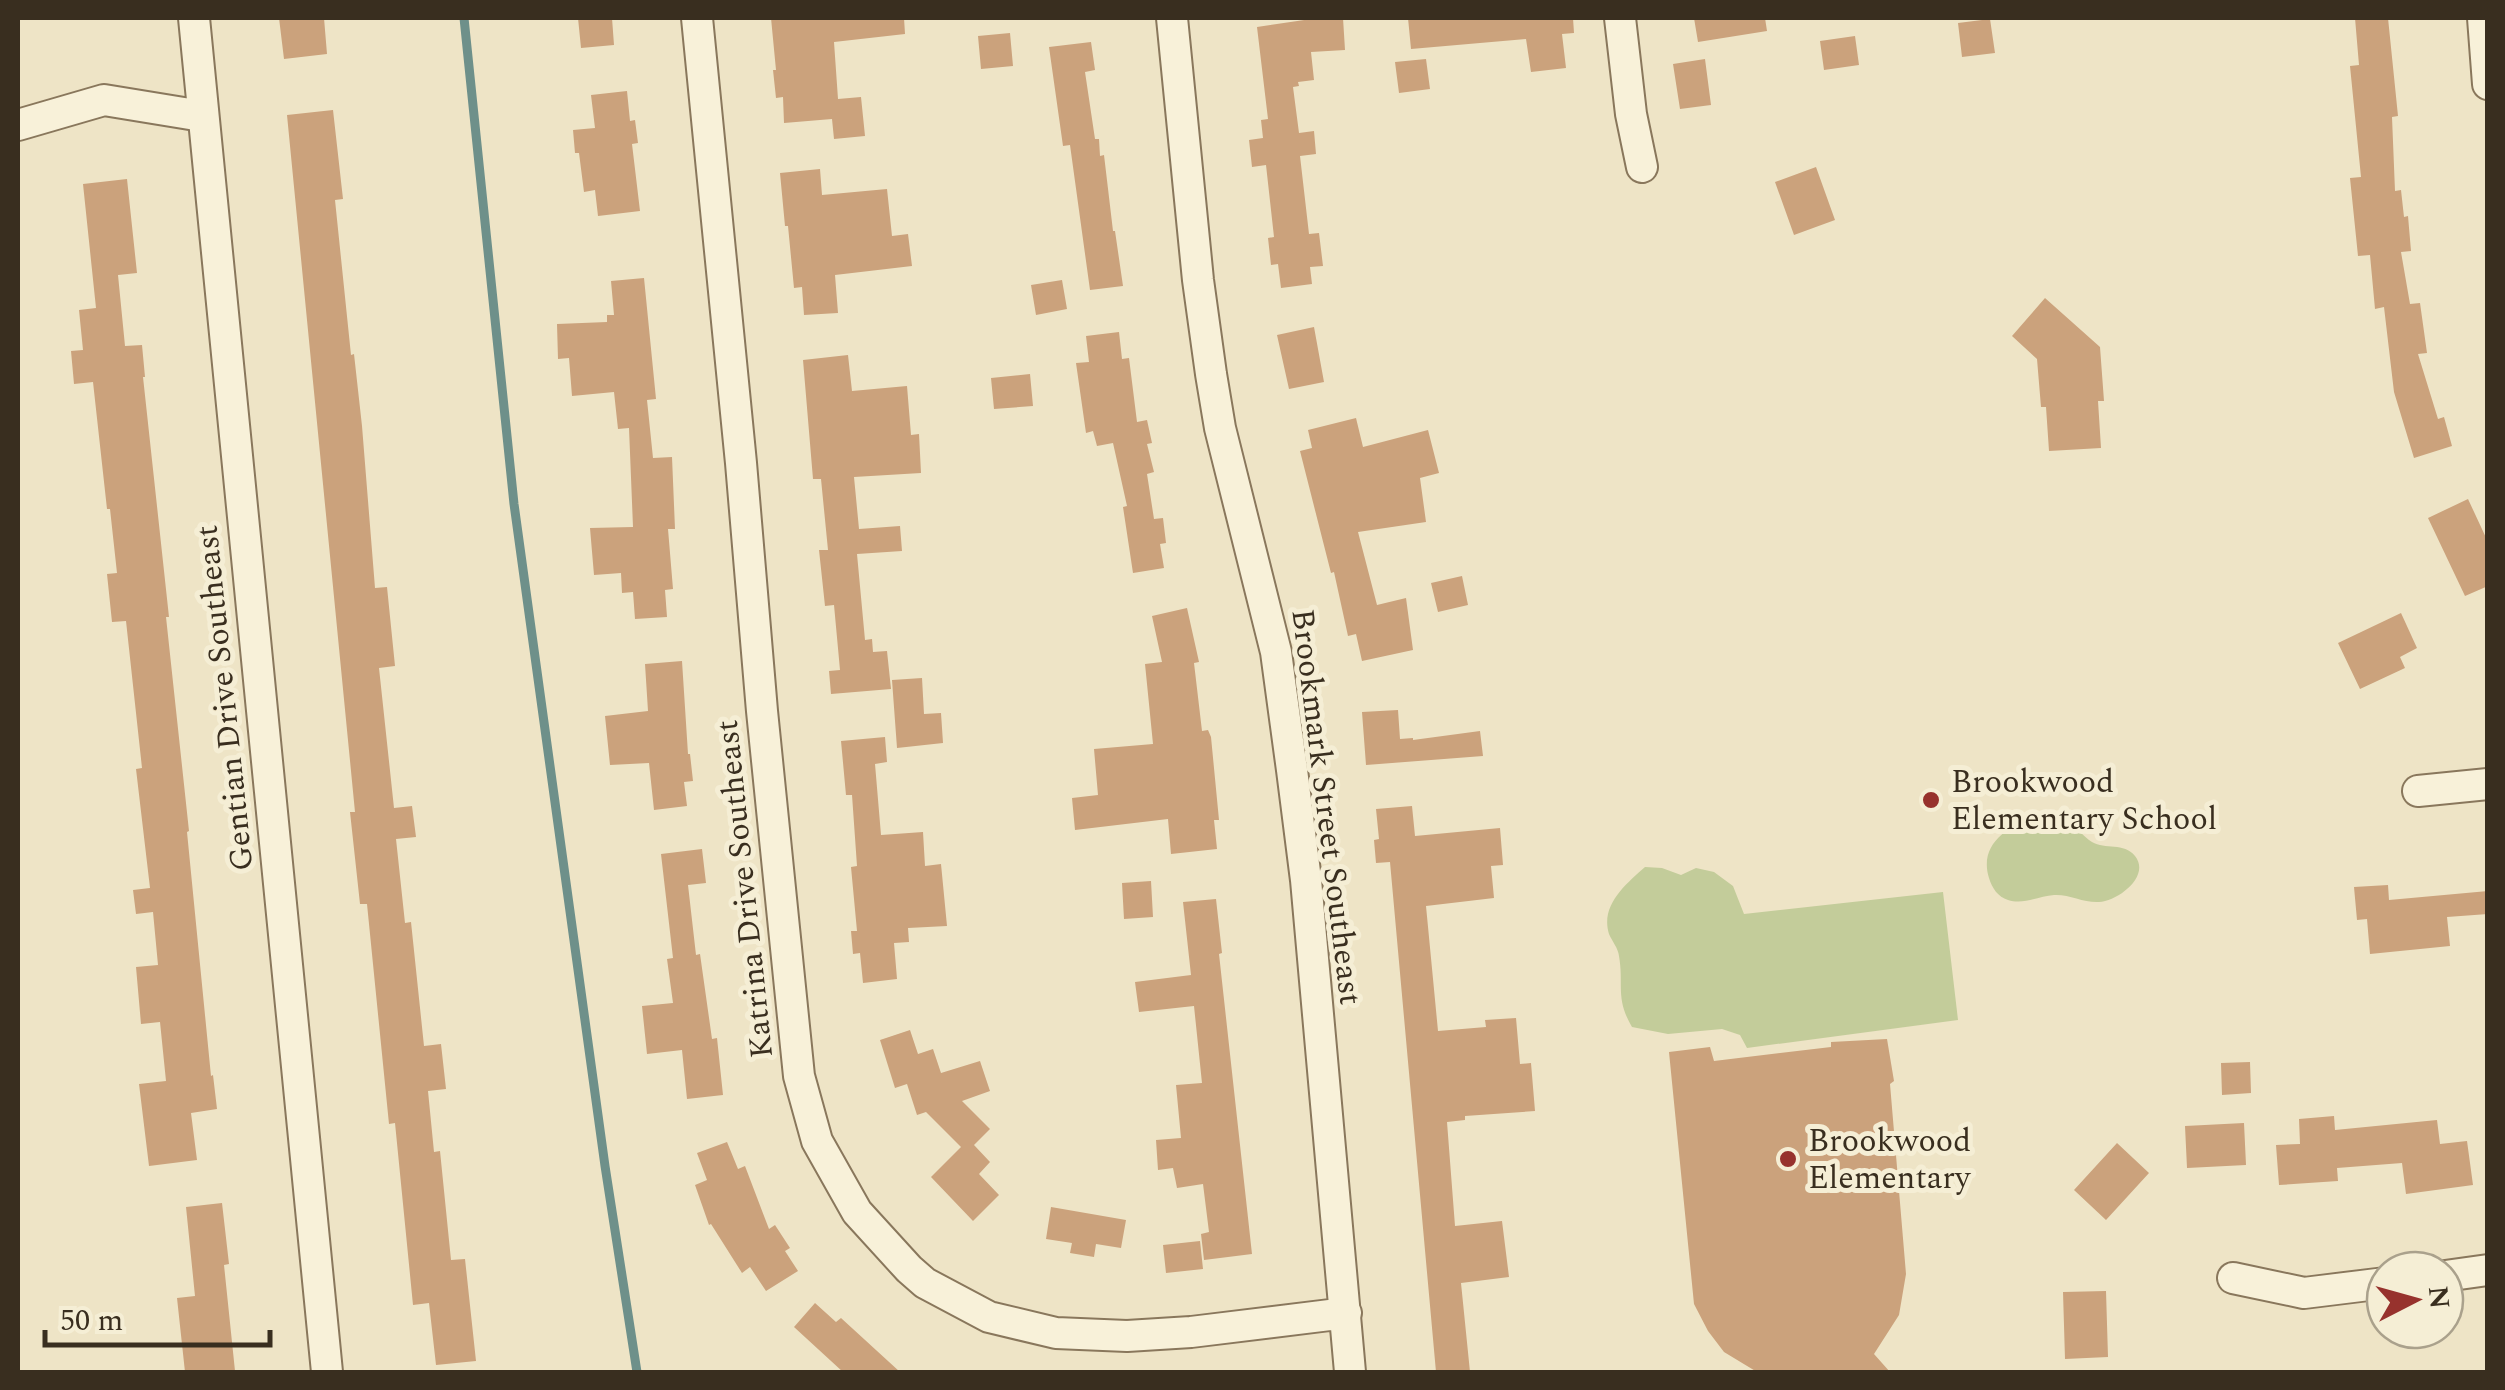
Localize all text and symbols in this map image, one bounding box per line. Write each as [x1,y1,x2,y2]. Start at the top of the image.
street label: Gentian Drive Southeast [182,523,268,873]
street label: Brookmark Street Southeast [1277,606,1375,1008]
street label: Katrina Drive Southeast [703,717,787,1061]
place label: Brookwood Elementary School [1951,758,2217,844]
marker: Brookwood Elementary School [1920,789,1942,811]
place label: Brookwood Elementary [1808,1117,1972,1203]
marker: Brookwood Elementary [1777,1148,1799,1170]
north arrow [2365,1250,2465,1350]
text: N [2416,1284,2461,1311]
scale bar [45,1285,270,1347]
text: 50 m [60,1298,123,1344]

